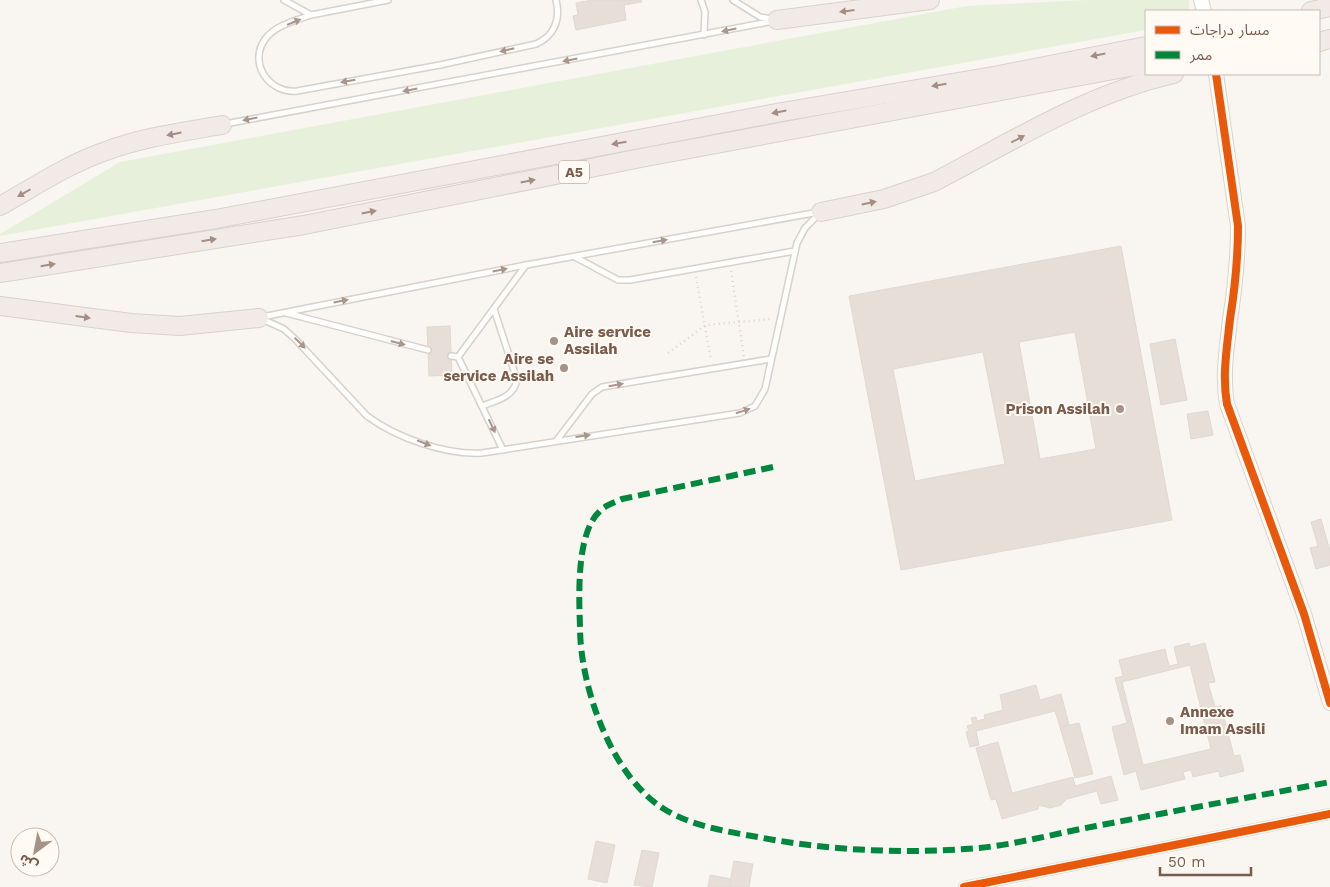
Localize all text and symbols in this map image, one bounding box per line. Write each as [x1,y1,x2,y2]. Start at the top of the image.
one-way arrow [839,7,855,15]
legend [1145,10,1320,75]
one-way arrow [286,17,301,25]
text: مسار دراجات [1190,21,1270,39]
one-way arrow [721,26,737,34]
text: ممر [1189,46,1213,64]
one-way arrow [499,47,515,55]
one-way arrow [1090,52,1106,60]
one-way arrow [562,56,577,64]
one-way arrow [339,78,355,86]
one-way arrow [930,82,946,90]
one-way arrow [402,86,418,94]
one-way arrow [770,109,786,117]
one-way arrow [242,116,258,124]
one-way arrow [166,130,182,138]
one-way arrow [1011,135,1025,143]
one-way arrow [611,140,627,148]
road number: A5 [559,160,589,183]
one-way arrow [521,176,537,184]
one-way arrow [18,188,31,197]
one-way arrow [862,198,878,206]
one-way arrow [361,208,376,216]
one-way arrow [201,235,217,243]
one-way arrow [653,237,669,245]
one-way arrow [40,261,56,269]
one-way arrow [493,266,508,274]
one-way arrow [333,297,349,305]
one-way arrow [75,313,91,321]
place label: Aire service Assilah [564,323,651,358]
marker: Aire service Assilah [548,335,560,347]
one-way arrow [293,337,305,349]
one-way arrow [391,339,406,347]
place label: Aire se service Assilah [443,350,554,385]
marker: Aire se service Assilah [558,362,570,374]
one-way arrow [608,380,624,388]
place label: Prison Assilah [1005,400,1110,418]
marker: Prison Assilah [1114,403,1126,415]
one-way arrow [736,407,751,415]
one-way arrow [488,419,496,433]
one-way arrow [575,432,591,440]
one-way arrow [417,439,432,447]
place label: Annexe Imam Assili [1180,703,1265,738]
marker: Annexe Imam Assili [1164,715,1176,727]
north arrow [10,827,60,877]
scale bar [1160,844,1251,876]
text: ش [16,851,40,875]
text: 50 m [1168,853,1205,871]

